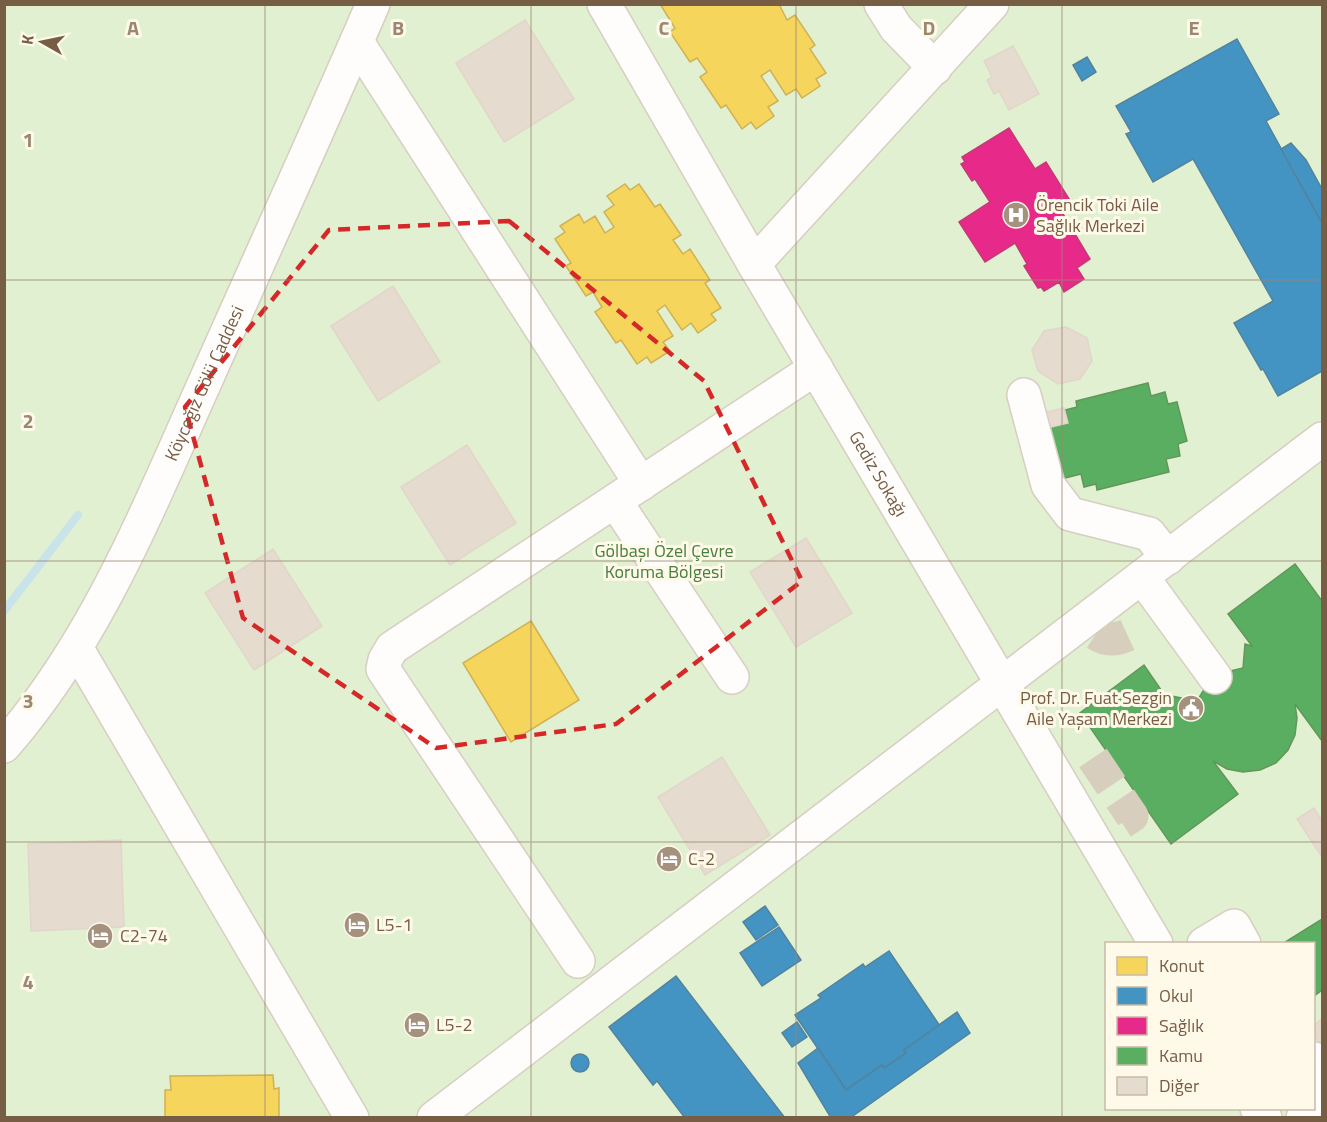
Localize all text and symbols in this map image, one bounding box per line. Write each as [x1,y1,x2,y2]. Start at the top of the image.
north arrow [12,12,72,72]
text: A [127,12,139,43]
text: B [392,12,404,43]
text: C [659,12,670,43]
text: D [923,12,935,43]
text: E [1188,12,1200,43]
text: K [15,33,40,46]
text: 1 [22,124,34,155]
place label: Örencik Toki Aile Sağlık Merkezi [1036,191,1159,239]
hospital icon: Örencik Toki Aile Sağlık Merkezi [1001,200,1031,230]
street label: Köyceğiz Gölü Caddesi [158,301,250,465]
text: 2 [22,405,34,436]
street label: Gediz Sokağı [842,425,915,522]
park label: Gölbaşı Özel Çevre Koruma Bölgesi [594,537,734,585]
place label: Prof. Dr. Fuat Sezgin Aile Yaşam Merkezi [1020,684,1172,732]
text: 3 [22,685,34,716]
public building icon: Prof. Dr. Fuat Sezgin Aile Yaşam Merkezi [1176,693,1206,723]
hotel icon: C-2 [654,844,684,874]
place label: C-2 [688,845,715,872]
hotel icon: L5-1 [342,910,372,940]
place label: L5-1 [376,911,413,938]
hotel icon: C2-74 [85,921,115,951]
place label: C2-74 [120,922,168,949]
legend [1105,942,1315,1110]
text: Konut [1159,952,1205,979]
text: 4 [22,966,34,997]
text: Okul [1159,982,1193,1009]
hotel icon: L5-2 [402,1010,432,1040]
place label: L5-2 [436,1011,473,1038]
text: Sağlık [1159,1012,1204,1039]
text: Kamu [1159,1042,1203,1069]
text: Diğer [1159,1072,1199,1099]

